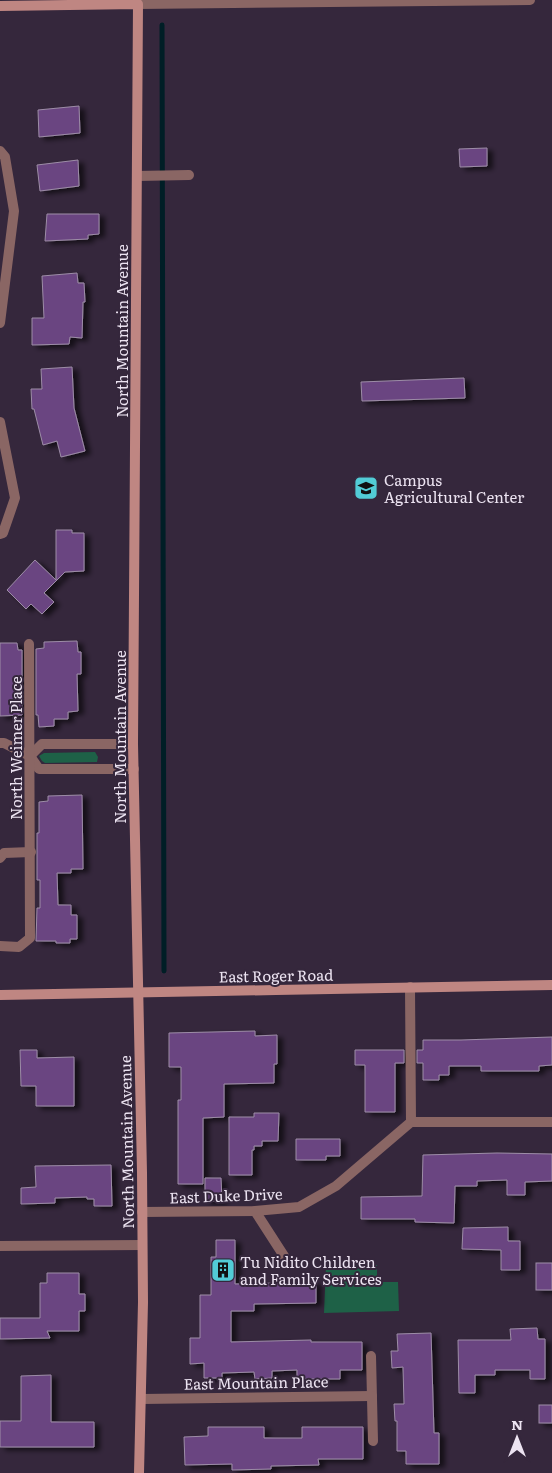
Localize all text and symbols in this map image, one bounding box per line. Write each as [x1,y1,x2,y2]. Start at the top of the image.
street label: North Mountain Avenue [110,244,133,418]
place label: Campus Agricultural Center [384,468,524,508]
school or university icon: Campus Agricultural Center [353,475,379,501]
street label: North Mountain Avenue [108,650,131,824]
street label: North Weimer Place [4,676,27,820]
street label: East Roger Road [219,963,333,987]
street label: North Mountain Avenue [113,1055,139,1229]
street label: East Duke Drive [169,1182,283,1208]
place label: Tu Nidito Children and Family Services [240,1250,382,1290]
building icon: Tu Nidito Children and Family Services [210,1257,236,1283]
street label: East Mountain Place [183,1369,329,1395]
north arrow [492,1413,542,1463]
text: N [511,1414,523,1434]

